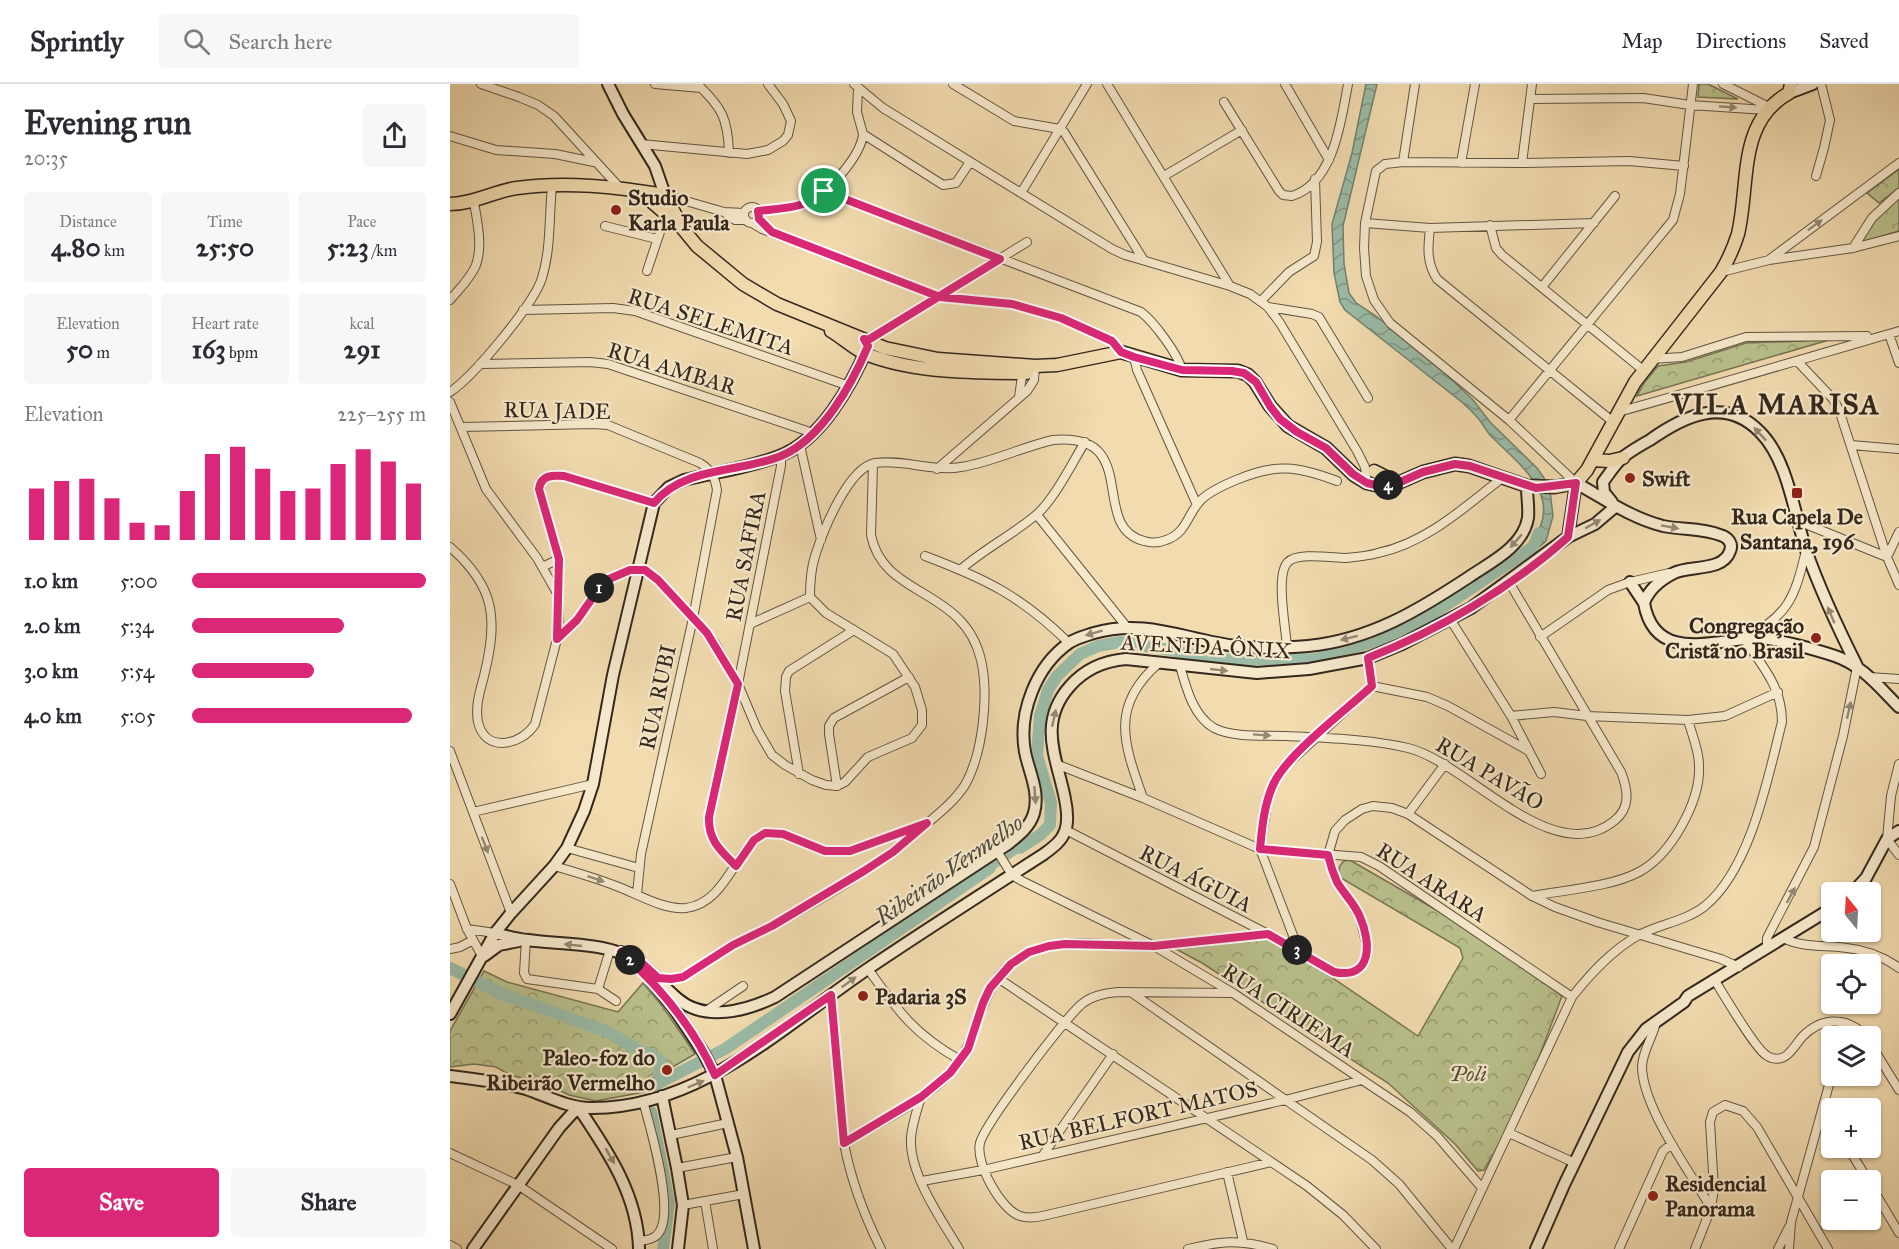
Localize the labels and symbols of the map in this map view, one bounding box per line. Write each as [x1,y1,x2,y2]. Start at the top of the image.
one-way arrow [1719,102,1738,112]
pin [798,165,849,216]
place label: Studio Karla Paula [628,184,730,236]
marker: Studio Karla Paula [609,203,623,217]
one-way arrow [1808,219,1823,231]
street label: RUA SELEMITA [624,282,797,361]
street label: RUA AMBAR [604,336,740,401]
district label: VILA MARISA [1671,387,1880,422]
street label: RUA JADE [503,396,611,425]
one-way arrow [1754,428,1768,442]
place label: Swift [1642,465,1690,492]
pin: 4 [1373,470,1403,500]
marker: Swift [1623,471,1637,485]
marker: Rua Capela De Santana, 196 [1790,486,1804,500]
street label: RUA SAFIRA [720,488,771,624]
place label: Rua Capela De Santana, 196 [1731,503,1863,555]
one-way arrow [1585,519,1602,529]
one-way arrow [1661,523,1680,532]
one-way arrow [1509,533,1522,549]
pin: 1 [584,573,614,603]
one-way arrow [1826,605,1836,623]
place label: Congregação Cristã no Brasil [1665,612,1805,664]
one-way arrow [1085,629,1103,639]
street label: AVENIDA ÔNIX [1119,629,1292,664]
marker: Congregação Cristã no Brasil [1809,631,1823,645]
one-way arrow [1340,634,1358,644]
street label: RUA RUBI [633,642,682,752]
one-way arrow [1209,665,1228,675]
one-way arrow [1845,701,1855,719]
one-way arrow [1049,709,1059,728]
one-way arrow [1253,730,1272,740]
street label: RUA PAVÃO [1431,731,1549,816]
one-way arrow [1030,786,1040,805]
water label: Ribeirão Vermelho [868,808,1029,933]
one-way arrow [481,836,491,854]
street label: RUA ARARA [1371,837,1492,928]
street label: RUA ÁGUIA [1135,839,1257,918]
one-way arrow [587,874,605,884]
north arrow [1821,882,1881,942]
one-way arrow [1786,886,1796,903]
pin: 3 [1282,935,1312,965]
one-way arrow [564,940,583,950]
pin: 2 [615,945,645,975]
street label: RUA CIRIEMA [1217,957,1361,1064]
one-way arrow [841,976,857,988]
place label: Padaria 3S [875,983,967,1010]
marker: Padaria 3S [856,989,870,1003]
place label: Paleo-foz do Ribeirão Vermelho [486,1044,655,1096]
park label: Poli [1449,1060,1487,1087]
marker: Paleo-foz do Ribeirão Vermelho [660,1063,674,1077]
street label: RUA BELFORT MATOS [1016,1075,1260,1156]
one-way arrow [687,1079,705,1088]
one-way arrow [605,1148,615,1165]
place label: Residencial Panorama [1665,1170,1767,1222]
marker: Residencial Panorama [1646,1189,1660,1203]

